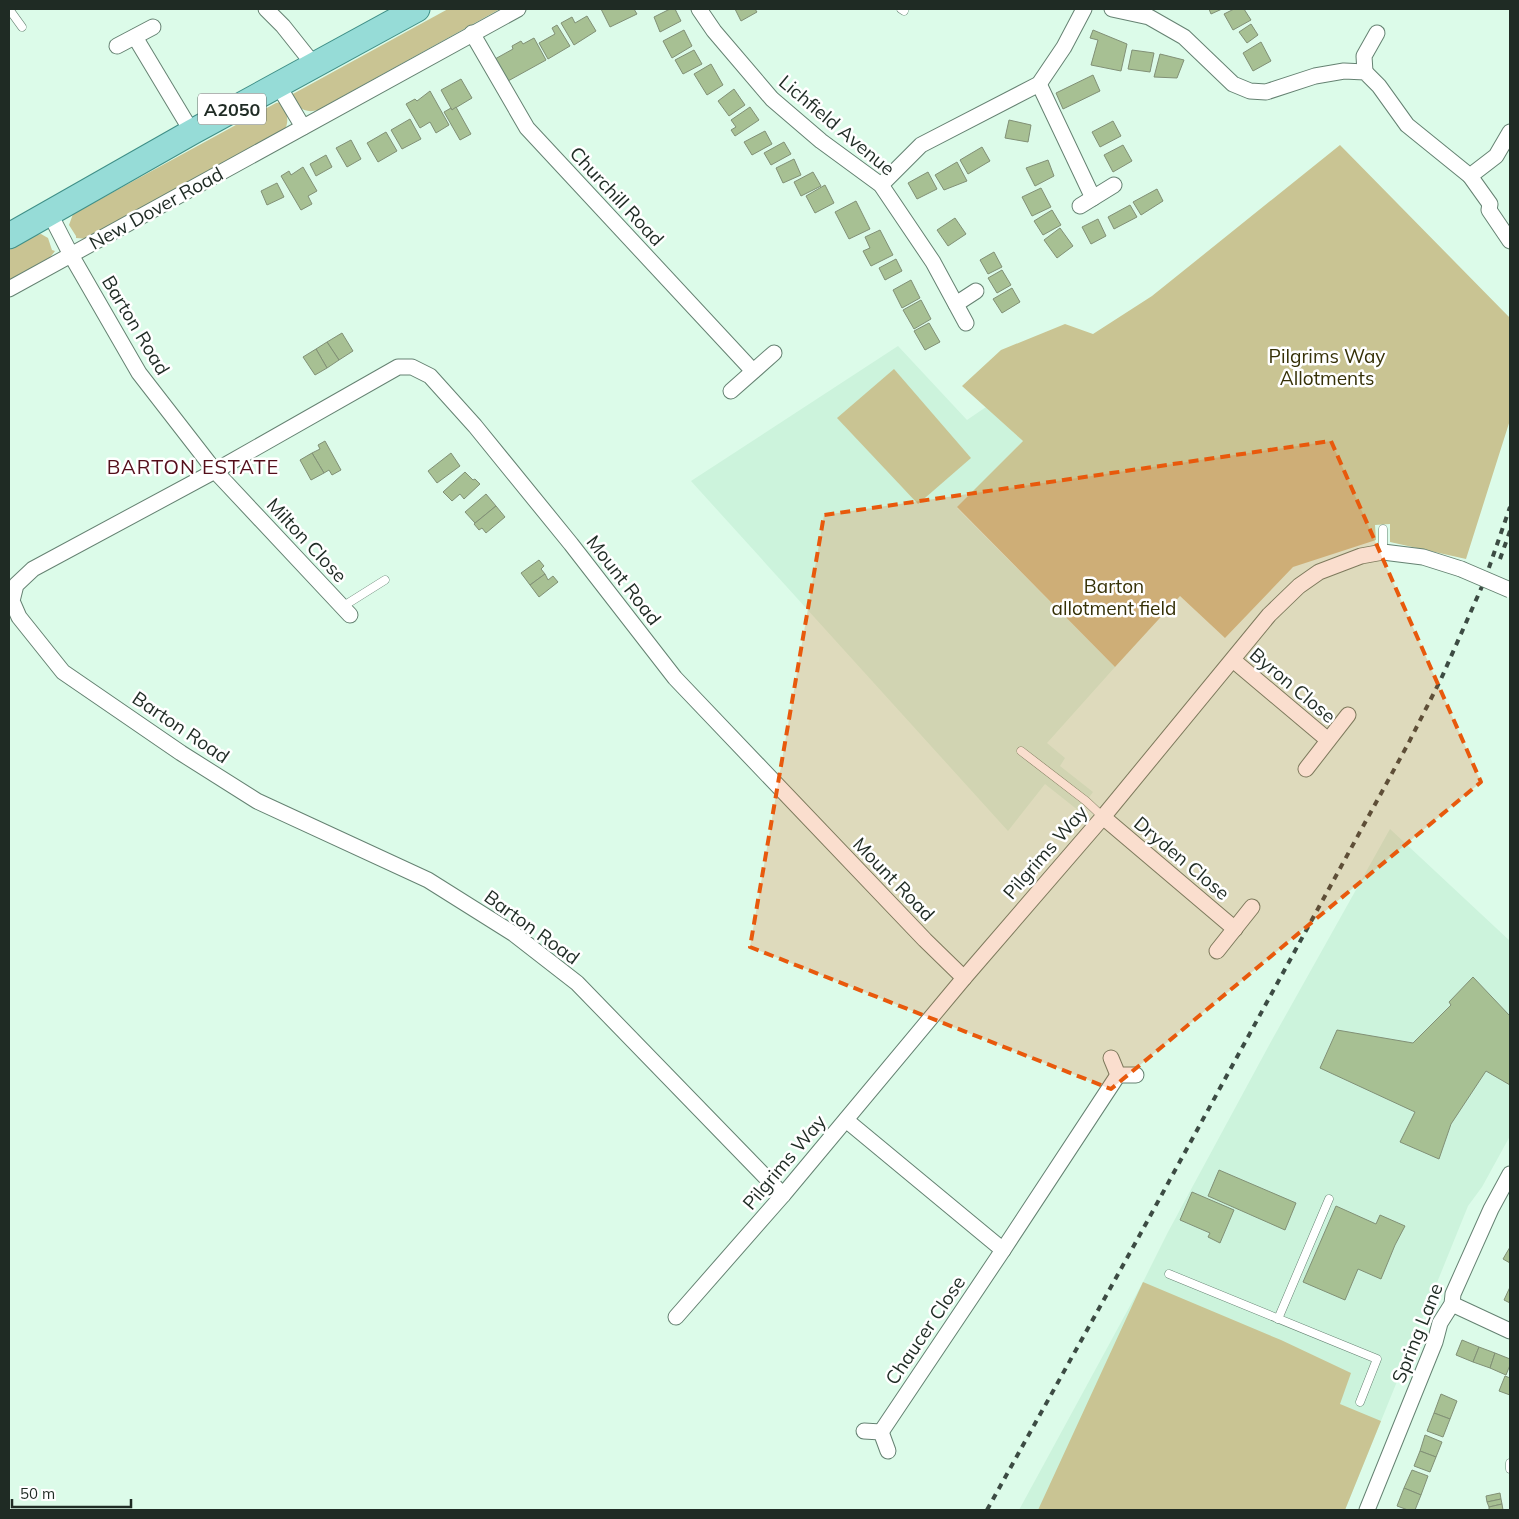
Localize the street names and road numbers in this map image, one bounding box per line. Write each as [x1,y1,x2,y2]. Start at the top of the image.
street label: Lichfield Avenue [774,70,900,180]
road number: A2050 [198,94,266,125]
street label: Churchill Road [565,141,669,251]
street label: New Dover Road [85,161,227,255]
street label: Barton Road [97,271,175,379]
street label: Milton Close [262,493,352,587]
street label: Mount Road [581,530,667,630]
street label: Byron Close [1245,642,1341,728]
street label: Barton Road [128,686,234,768]
street label: Pilgrims Way [998,800,1092,904]
street label: Dryden Close [1129,811,1235,905]
street label: Mount Road [848,832,940,926]
street label: Barton Road [480,884,584,970]
street label: Pilgrims Way [737,1110,831,1214]
street label: Chaucer Close [880,1271,970,1389]
street label: Spring Lane [1386,1280,1448,1386]

